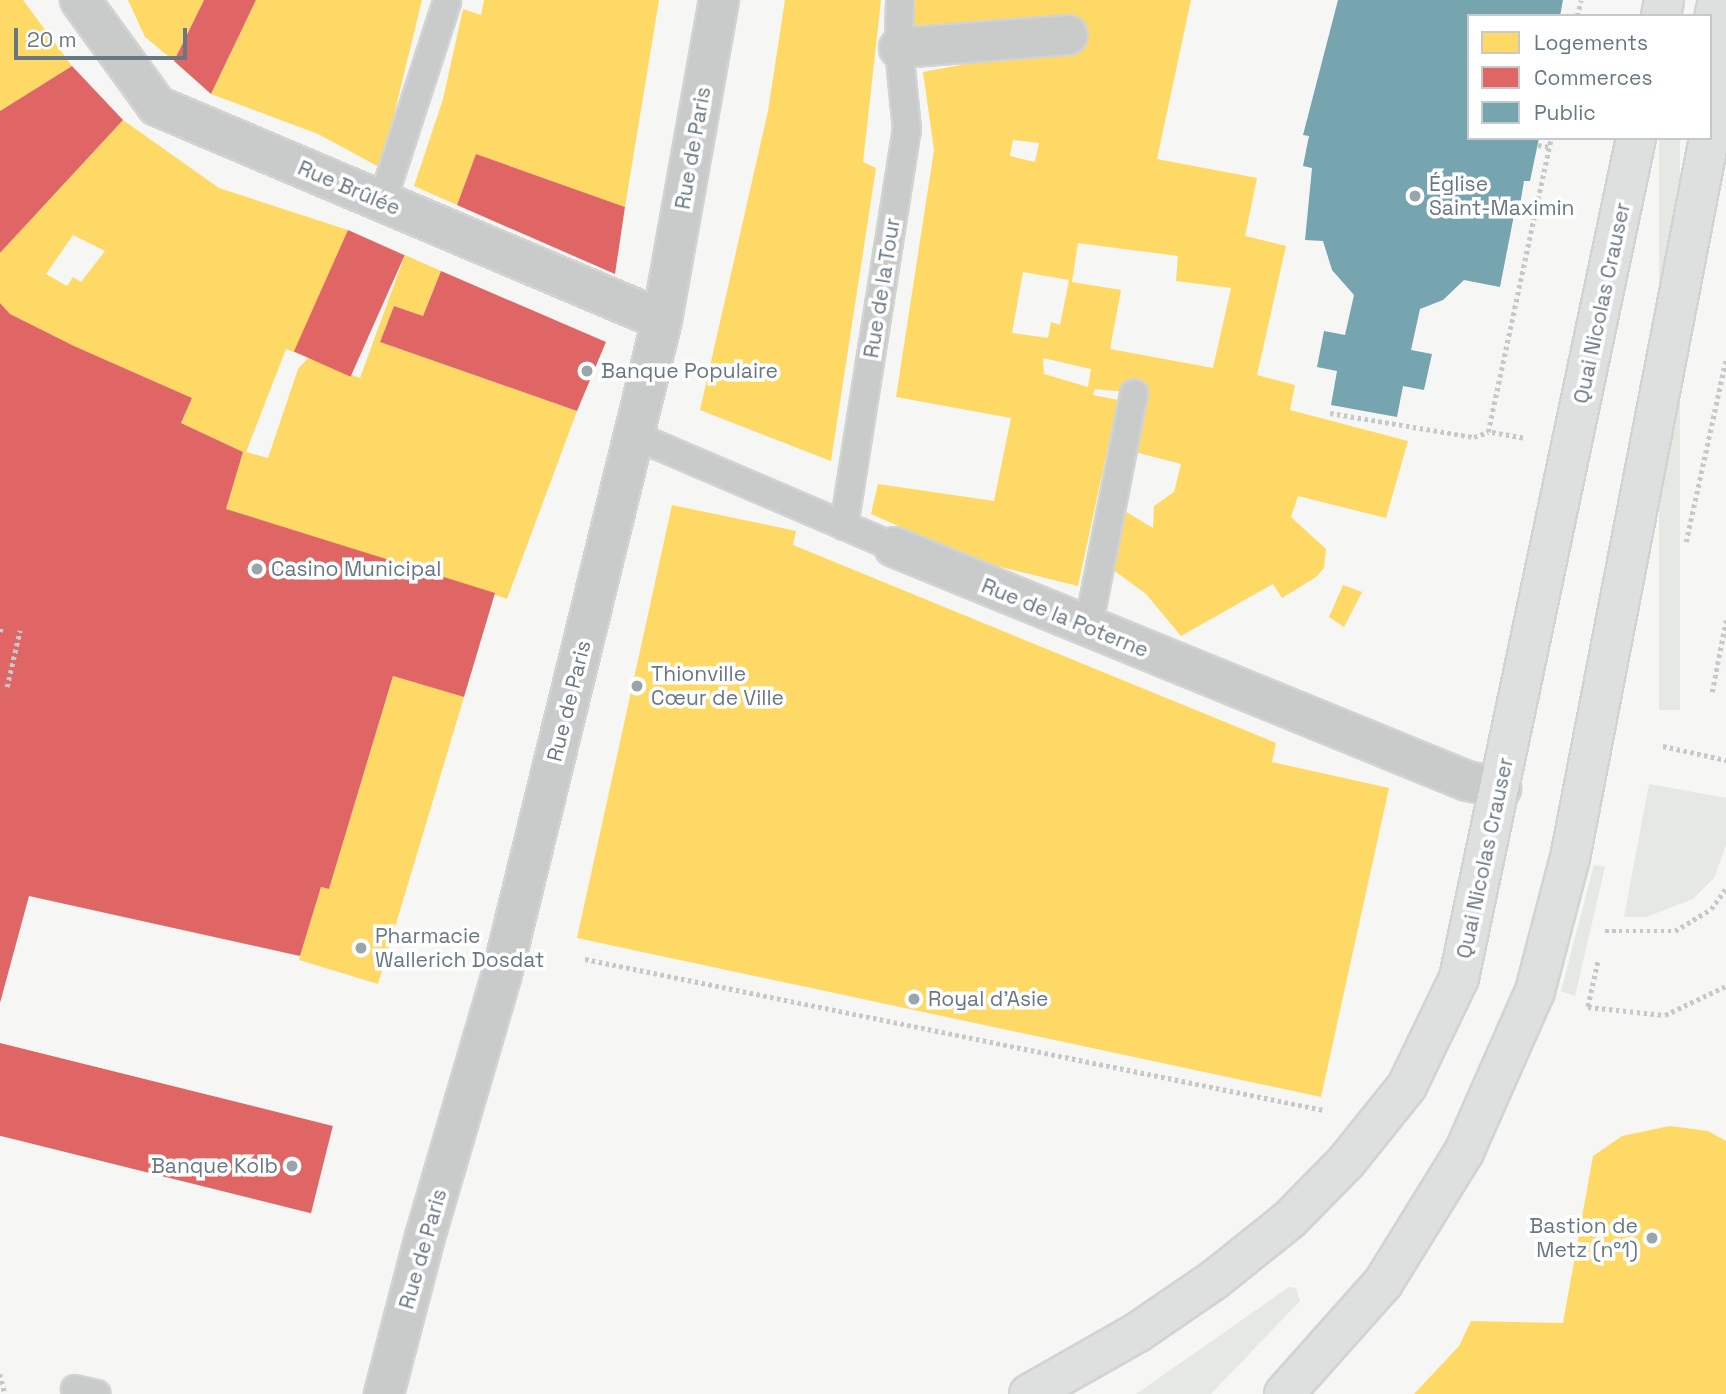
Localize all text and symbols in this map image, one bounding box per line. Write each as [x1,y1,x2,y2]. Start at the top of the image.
scale bar [18,14,191,58]
legend [1467,14,1712,140]
text: 20 m [27,26,77,53]
text: Logements [1534,29,1648,56]
text: Commerces [1534,64,1653,91]
street label: Rue de Paris [670,85,716,211]
text: Public [1534,99,1596,126]
street label: Rue Brûlée [294,155,404,221]
place label: Église Saint-Maximin [1429,171,1574,221]
marker: Église Saint-Maximin [1407,188,1423,204]
street label: Quai Nicolas Crauser [1568,200,1636,406]
street label: Rue de la Tour [858,216,906,360]
place label: Banque Populaire [601,358,778,384]
marker: Banque Populaire [579,363,595,379]
place label: Casino Municipal [271,556,441,582]
marker: Casino Municipal [249,561,265,577]
street label: Rue de la Poterne [978,573,1152,663]
street label: Rue de Paris [542,638,596,764]
place label: Thionville Cœur de Ville [651,661,784,711]
marker: Thionville Cœur de Ville [629,678,645,694]
street label: Quai Nicolas Crauser [1451,755,1519,961]
place label: Pharmacie Wallerich Dosdat [375,923,544,973]
marker: Pharmacie Wallerich Dosdat [353,940,369,956]
place label: Royal d'Asie [928,986,1049,1012]
marker: Royal d'Asie [906,991,922,1007]
place label: Banque Kolb [151,1153,278,1179]
marker: Banque Kolb [284,1158,300,1174]
street label: Rue de Paris [394,1186,452,1312]
place label: Bastion de Metz (n°1) [1529,1213,1638,1263]
marker: Bastion de Metz (n°1) [1644,1230,1660,1246]

